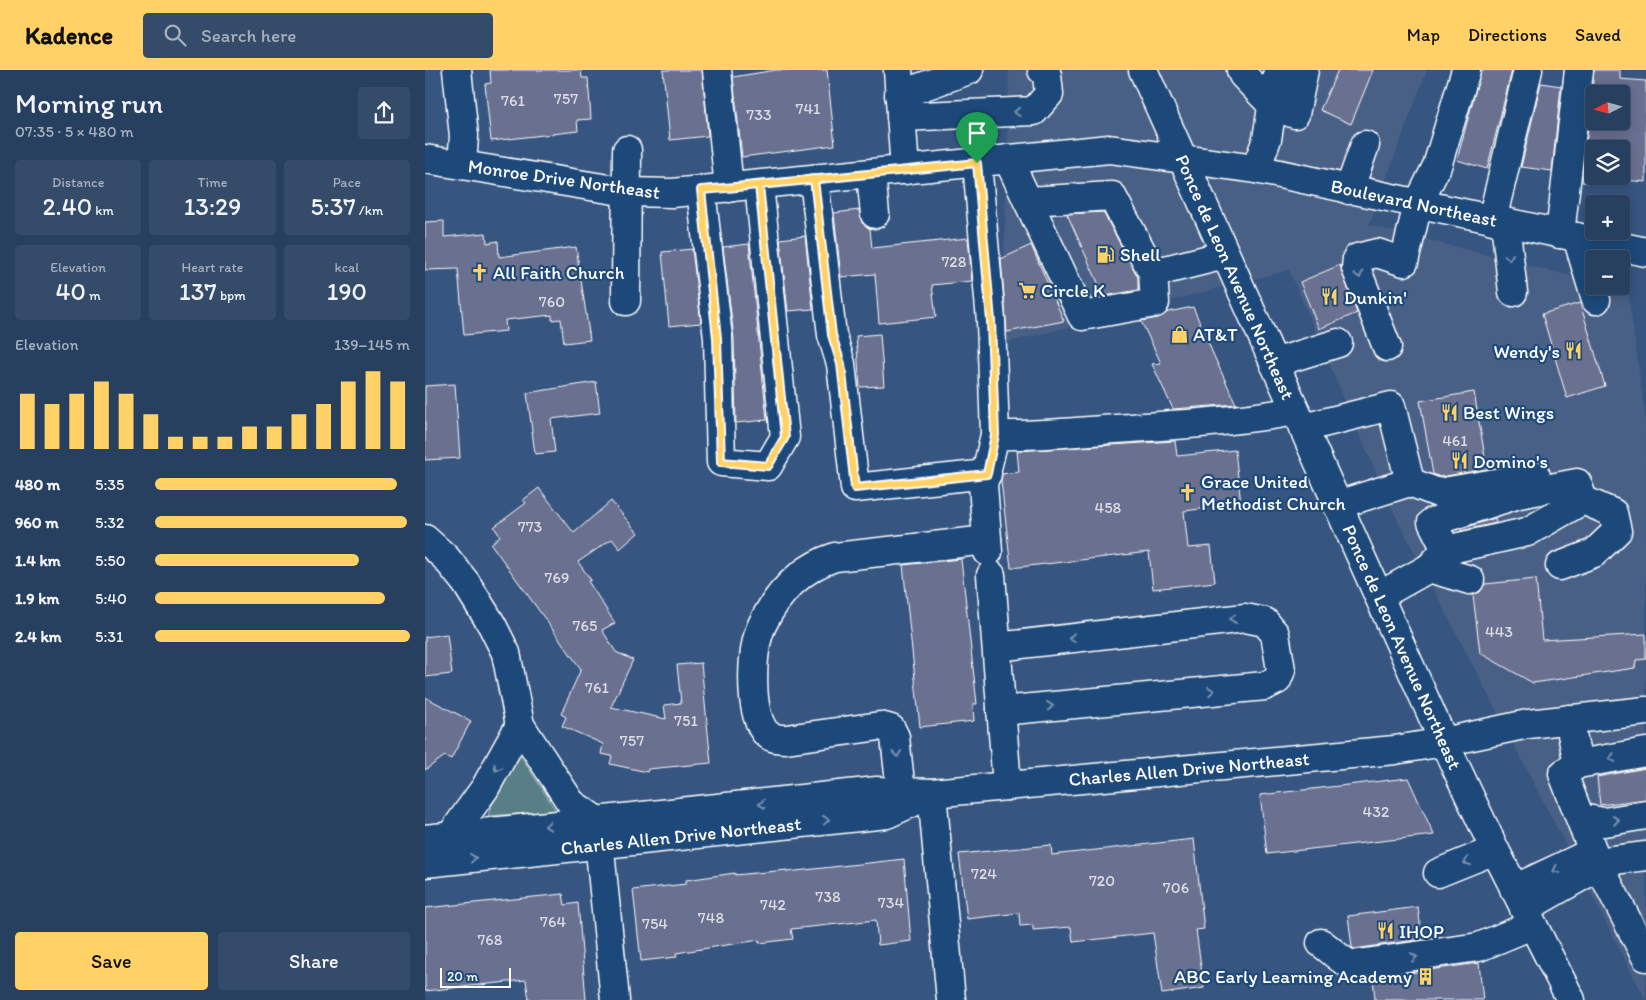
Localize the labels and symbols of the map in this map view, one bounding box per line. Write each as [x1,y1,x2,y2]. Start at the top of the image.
north arrow [1585,85,1630,130]
house number: 757 [554,89,578,108]
house number: 761 [501,91,525,110]
house number: 741 [796,99,821,118]
house number: 733 [746,105,772,124]
one-way arrow [1013,107,1020,117]
pin [956,112,998,163]
street label: Ponce de Leon Avenue Northeast [1170,151,1300,403]
street label: Monroe Drive Northeast [466,154,662,204]
street label: Boulevard Northeast [1329,174,1499,232]
place label: Shell [1120,243,1161,266]
fuel station icon: Shell [1096,244,1116,264]
house number: 728 [941,252,967,271]
one-way arrow [1503,254,1514,262]
place label: All Faith Church [493,261,625,284]
church icon: All Faith Church [469,262,489,282]
one-way arrow [1353,270,1363,278]
place label: Circle K [1041,279,1106,302]
supermarket icon: Circle K [1017,280,1037,300]
place label: Dunkin' [1344,286,1407,309]
restaurant icon: Dunkin' [1320,287,1340,307]
house number: 760 [539,292,565,311]
place label: AT&T [1193,323,1238,346]
shop icon: AT&T [1169,324,1189,344]
place label: Wendy's [1493,340,1560,363]
restaurant icon: Wendy's [1564,341,1584,361]
place label: Best Wings [1463,401,1554,424]
restaurant icon: Best Wings [1439,402,1459,422]
house number: 461 [1442,431,1468,450]
place label: Domino's [1473,450,1548,473]
restaurant icon: Domino's [1449,451,1469,471]
place label: Grace United Methodist Church [1201,470,1346,515]
church icon: Grace United Methodist Church [1177,482,1197,502]
house number: 458 [1095,498,1122,517]
house number: 773 [518,517,543,536]
street label: Ponce de Leon Avenue Northeast [1337,521,1467,773]
house number: 769 [545,568,569,587]
one-way arrow [1229,613,1237,624]
house number: 765 [573,616,597,635]
house number: 443 [1485,622,1513,641]
one-way arrow [1067,632,1075,643]
house number: 761 [585,678,609,697]
one-way arrow [1208,686,1216,697]
one-way arrow [1046,701,1054,712]
house number: 751 [674,711,698,730]
house number: 757 [620,731,644,750]
street label: Charles Allen Drive Northeast [1068,747,1310,791]
one-way arrow [891,751,902,759]
one-way arrow [1608,753,1616,763]
one-way arrow [493,762,503,771]
one-way arrow [757,798,765,809]
house number: 432 [1363,802,1390,821]
street label: Charles Allen Drive Northeast [560,812,802,860]
one-way arrow [823,815,831,826]
one-way arrow [1612,815,1620,826]
one-way arrow [544,820,552,831]
one-way arrow [470,853,478,864]
one-way arrow [1463,856,1472,866]
one-way arrow [1552,863,1561,873]
house number: 724 [971,864,997,883]
house number: 720 [1089,871,1115,890]
house number: 706 [1163,878,1189,897]
house number: 738 [815,887,841,906]
house number: 734 [878,893,905,912]
house number: 742 [760,895,787,914]
house number: 748 [698,908,724,927]
house number: 764 [540,912,566,931]
house number: 754 [642,914,668,933]
place label: IHOP [1399,920,1444,943]
restaurant icon: IHOP [1375,921,1395,941]
house number: 768 [477,930,503,949]
one-way arrow [1409,953,1418,963]
scale bar [440,965,511,988]
place label: ABC Early Learning Academy [1174,965,1412,988]
building icon: ABC Early Learning Academy [1416,966,1436,986]

